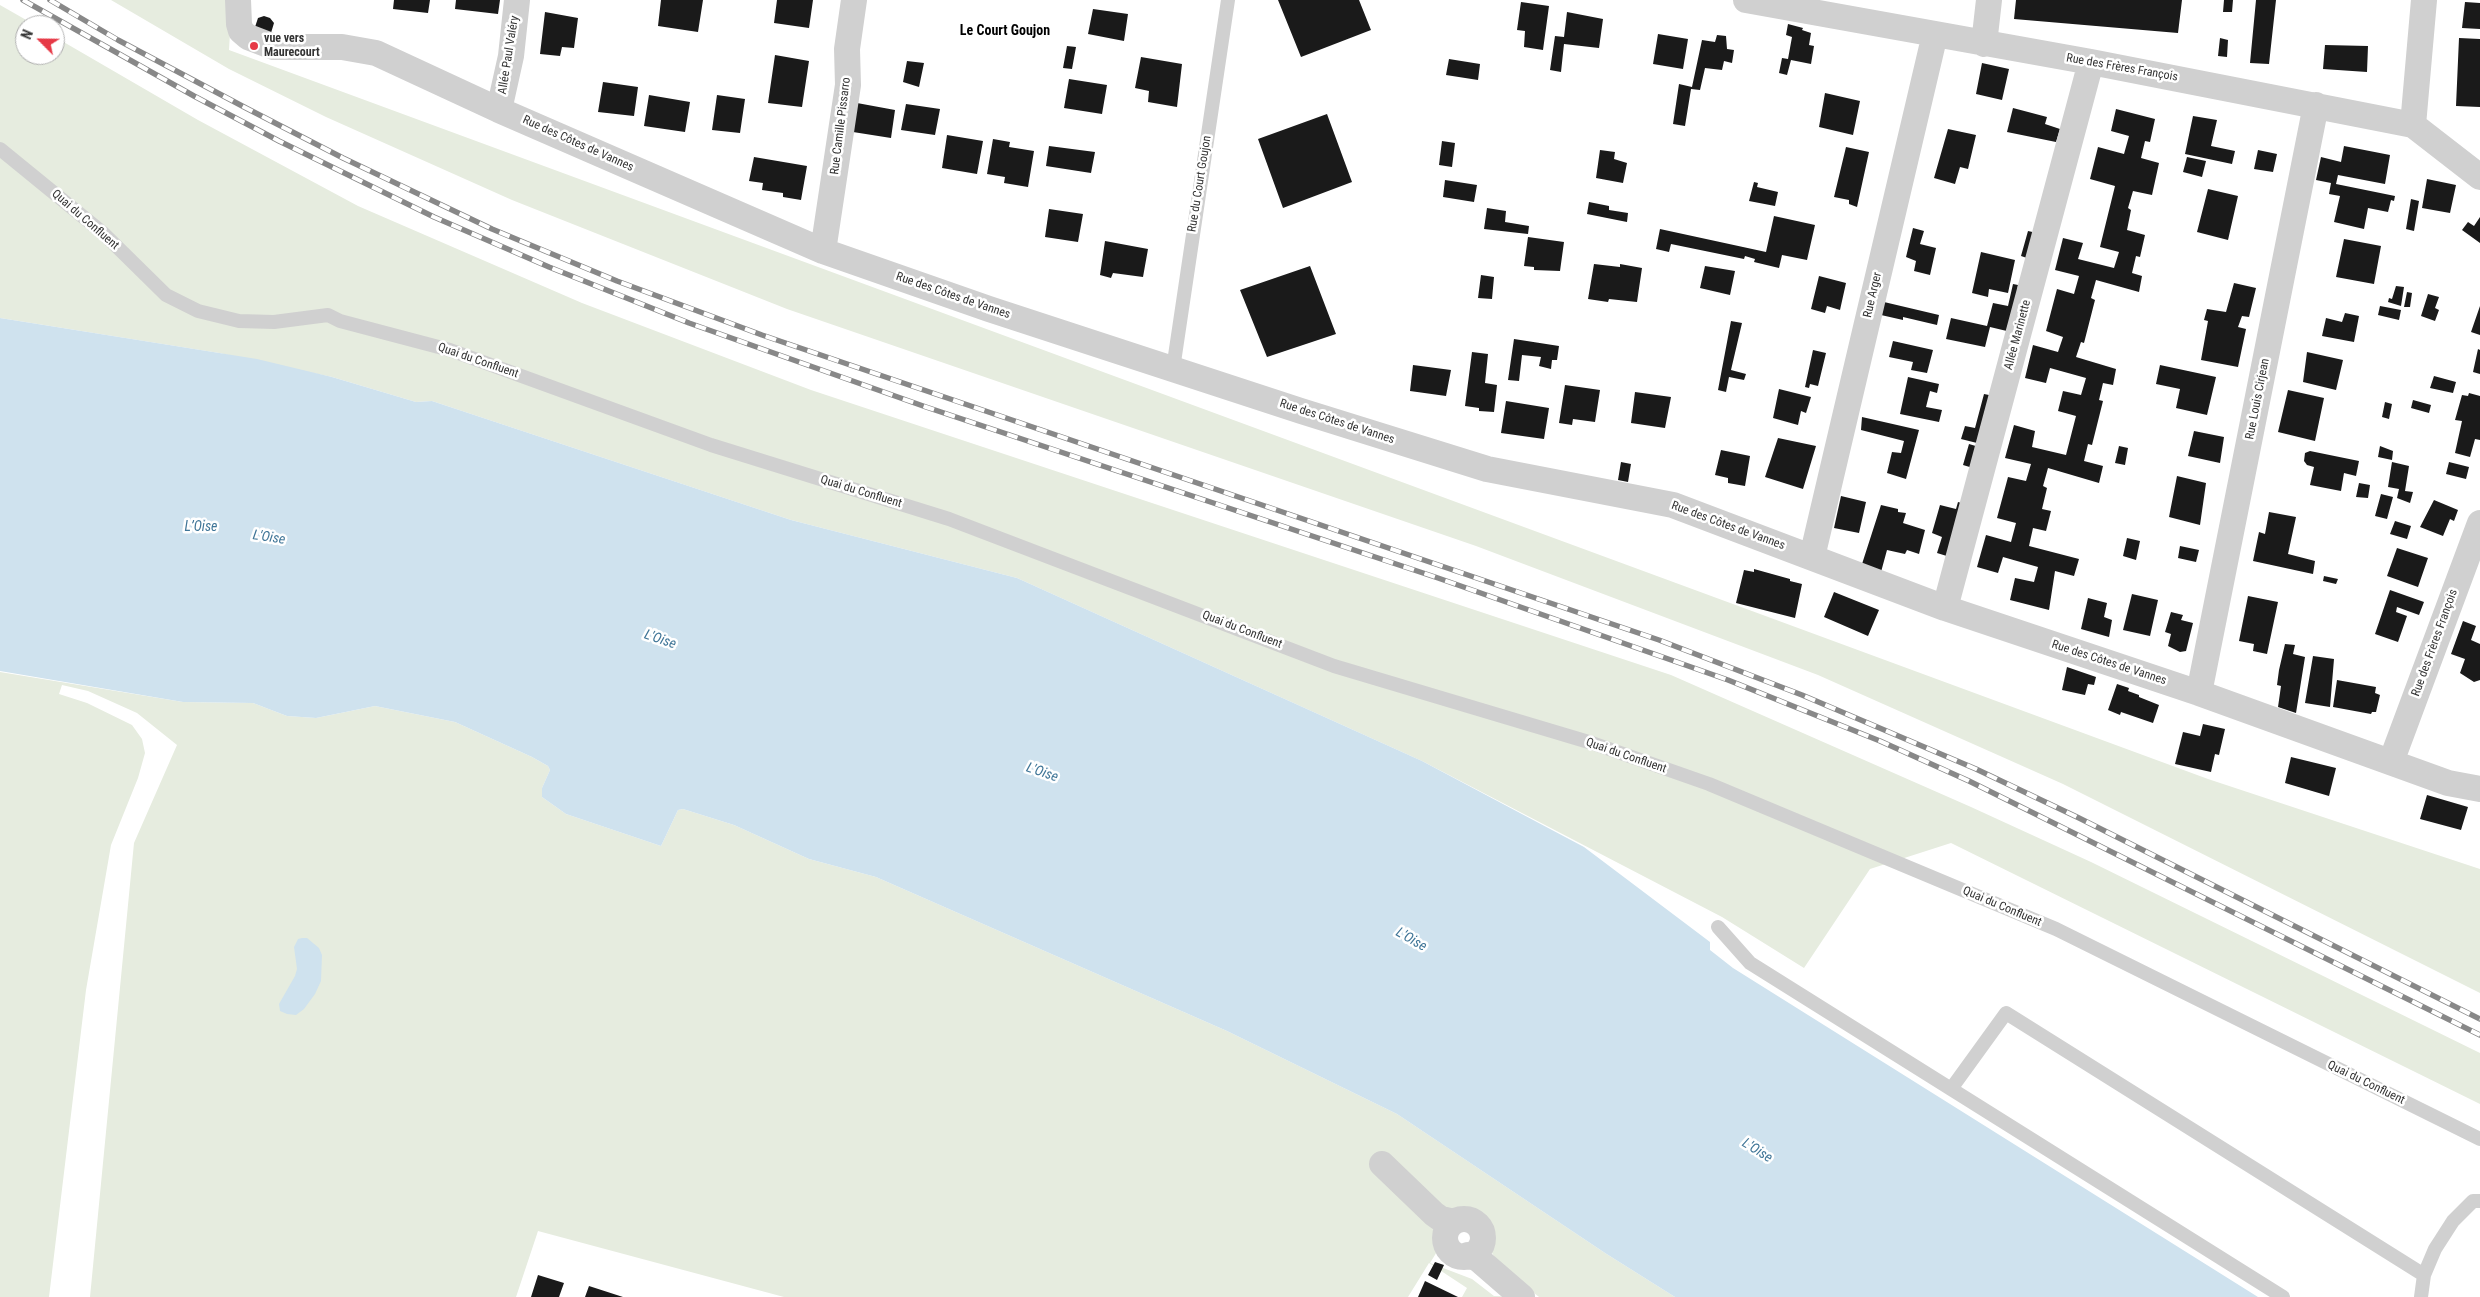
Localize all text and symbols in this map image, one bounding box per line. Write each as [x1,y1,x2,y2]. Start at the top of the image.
north arrow [15,15,65,65]
street label: Allée Paul Valéry [496,15,522,95]
district label: Le Court Goujon [960,23,1050,39]
text: N [18,27,36,42]
place label: vue vers Maurecourt [264,32,320,60]
marker: vue vers Maurecourt [248,40,260,52]
street label: Rue des Frères François [2065,51,2179,85]
street label: Rue Camille Pissarro [828,76,854,176]
street label: Rue des Côtes de Vannes [520,113,636,175]
street label: Rue du Court Goujon [1185,135,1215,233]
street label: Quai du Confluent [48,187,122,253]
street label: Rue des Côtes de Vannes [894,270,1012,322]
street label: Rue Arger [1861,271,1885,319]
street label: Allée Marinette [2002,298,2034,372]
street label: Quai du Confluent [436,340,520,382]
street label: Rue Louis Cirjean [2243,357,2273,441]
street label: Rue des Côtes de Vannes [1278,397,1396,447]
street label: Quai du Confluent [819,473,903,511]
street label: Rue des Côtes de Vannes [1669,499,1787,553]
water label: L’Oise [185,519,217,535]
water label: L'Oise [252,527,286,549]
street label: Rue des Frères François [2409,587,2461,699]
street label: Quai du Confluent [1200,608,1284,652]
water label: L'Oise [642,627,678,653]
street label: Rue des Côtes de Vannes [2050,638,2168,688]
street label: Quai du Confluent [1584,735,1668,777]
water label: L'Oise [1024,760,1060,786]
street label: Quai du Confluent [1960,884,2044,930]
water label: L'Oise [1393,925,1429,955]
street label: Quai du Confluent [2325,1058,2407,1108]
water label: L'Oise [1739,1135,1775,1167]

